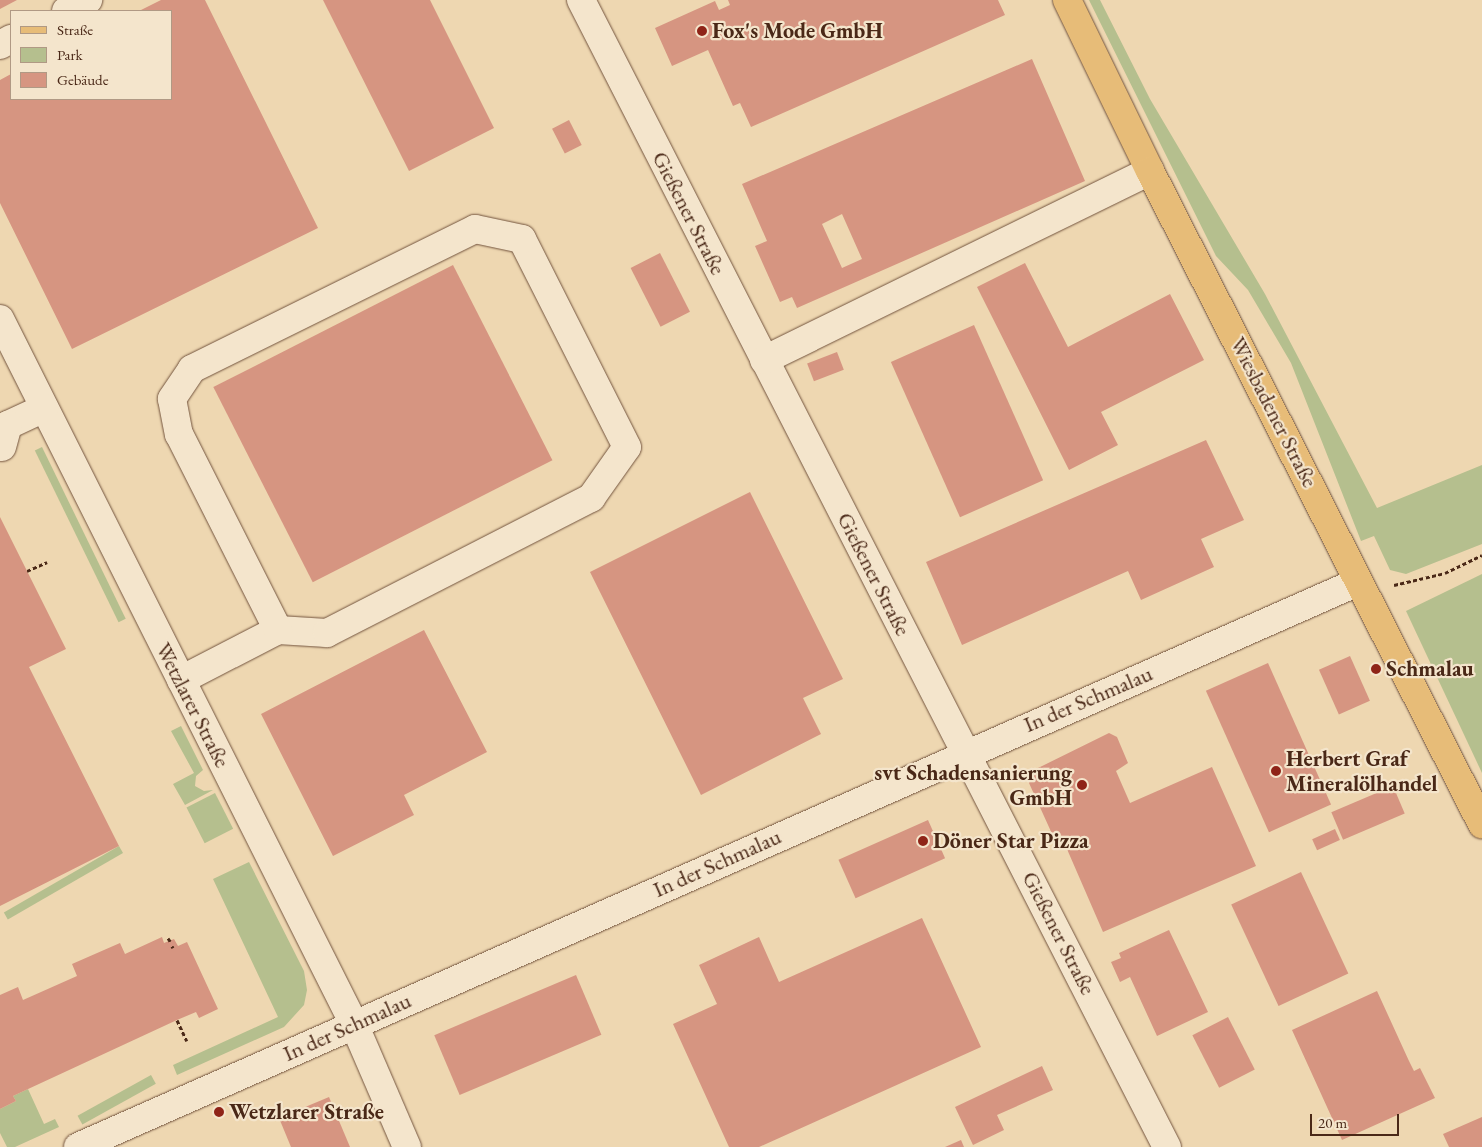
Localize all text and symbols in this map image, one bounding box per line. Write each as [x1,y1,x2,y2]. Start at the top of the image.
legend [10,10,172,100]
place label: Fox's Mode GmbH [712,18,883,44]
text: Straße [57,20,93,39]
marker: Fox's Mode GmbH [696,25,708,37]
text: Park [57,45,83,64]
text: Gebäude [57,70,109,89]
street label: Gießener Straße [647,147,731,279]
street label: Wiesbadener Straße [1225,332,1323,492]
street label: Gießener Straße [832,508,916,640]
street label: Wetzlarer Straße [150,638,236,772]
place label: Schmalau [1386,656,1474,682]
street label: In der Schmalau [1020,660,1156,738]
marker: Schmalau [1370,663,1382,675]
place label: Herbert Graf Mineralölhandel [1286,745,1438,796]
place label: svt Schadensanierung GmbH [874,759,1072,810]
marker: Herbert Graf Mineralölhandel [1270,765,1282,777]
marker: svt Schadensanierung GmbH [1076,779,1088,791]
street label: In der Schmalau [649,823,785,903]
place label: Döner Star Pizza [933,828,1089,854]
marker: Döner Star Pizza [917,835,929,847]
street label: Gießener Straße [1017,867,1101,999]
street label: In der Schmalau [279,987,415,1067]
place label: Wetzlarer Straße [229,1099,384,1125]
scale bar [1312,1104,1401,1136]
marker: Wetzlarer Straße [213,1106,225,1118]
text: 20 m [1318,1113,1347,1132]

